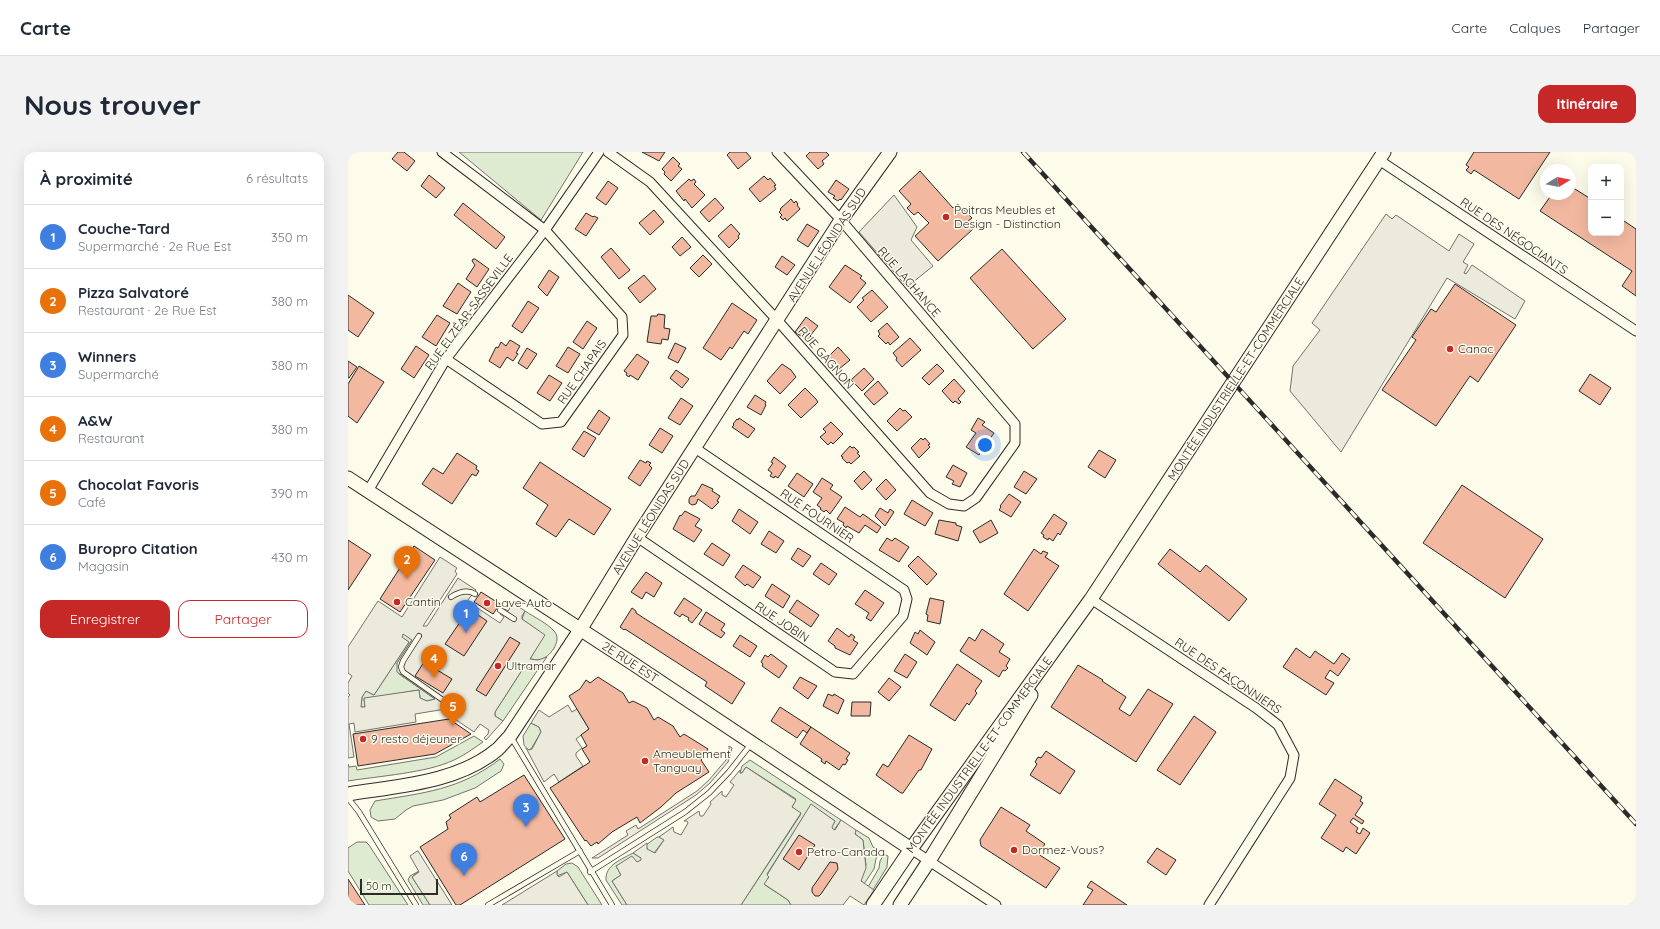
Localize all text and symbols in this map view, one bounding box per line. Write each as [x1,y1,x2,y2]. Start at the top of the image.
text: Carte [20,16,71,40]
text: Carte [1452,19,1487,37]
text: Calques [1509,19,1561,37]
text: Partager [1583,19,1640,37]
button: Itinéraire [1538,85,1636,123]
text: Nous trouver [24,87,201,122]
north arrow [1540,164,1576,200]
map controls [1588,164,1624,236]
button: + [1588,164,1624,200]
text: À proximité [40,168,133,189]
text: 6 résultats [246,170,308,186]
street label: AVENUE LÉONIDAS SUD [784,184,869,305]
street label: RUE DES NÉGOCIANTS [1458,194,1571,277]
button: − [1588,200,1624,236]
place label: Poitras Meubles et Design - Distinction [954,202,1061,231]
marker: Poitras Meubles et Design - Distinction [941,212,951,222]
text: Couche-Tard [78,219,170,238]
text: 1 [50,229,56,245]
text: 350 m [271,229,308,245]
text: Supermarché · 2e Rue Est [78,238,231,254]
street label: RUE LACHANCE [875,243,944,320]
street label: RUE ELZÉAR-SASSEVILLE [421,250,516,373]
street label: MONTÉE INDUSTRIELLE-ET-COMMERCIALE [1164,274,1307,483]
text: Pizza Salvatoré [78,283,189,302]
text: 2 [49,293,57,309]
text: 380 m [271,293,308,309]
text: Restaurant · 2e Rue Est [78,302,217,318]
street label: RUE GAGNON [795,323,858,392]
street label: RUE CHAPAIS [554,336,609,407]
place label: Canac [1458,341,1494,356]
marker: Canac [1445,344,1455,354]
text: Winners [78,347,136,366]
text: 3 [50,357,56,373]
text: 380 m [271,357,308,373]
text: Supermarché [78,366,159,382]
text: A&W [78,411,112,430]
text: 4 [49,421,57,437]
text: 380 m [271,421,308,437]
text: Restaurant [78,430,144,446]
your location [975,435,995,455]
street label: AVENUE LÉONIDAS SUD [609,456,692,577]
text: Chocolat Favoris [78,475,199,494]
text: 5 [49,485,57,501]
text: 390 m [271,485,308,501]
street label: RUE FOURNIER [778,485,857,546]
text: Café [78,494,106,510]
text: Buropro Citation [78,539,198,558]
pin: 2 [394,546,420,579]
text: 6 [49,549,57,565]
text: 430 m [271,549,308,565]
text: Magasin [78,558,129,574]
place label: Cantin [405,594,441,609]
place label: Lave-Auto [495,595,552,610]
marker: Cantin [392,597,402,607]
marker: Lave-Auto [482,598,492,608]
street label: RUE JOBIN [752,598,812,645]
button: Enregistrer [40,600,170,638]
button: Partager [178,600,308,638]
pin: 1 [453,600,479,633]
street label: RUE DES FAÇONNIERS [1172,634,1285,717]
street label: 2E RUE EST [599,638,661,685]
pin: 4 [421,645,447,678]
street label: MONTÉE INDUSTRIELLE-ET-COMMERCIALE [902,653,1055,856]
place label: Ultramar [506,658,556,673]
marker: Ultramar [493,661,503,671]
pin: 5 [440,693,466,726]
place label: 9 resto déjeuner [371,731,462,746]
marker: 9 resto déjeuner [358,734,368,744]
place label: Ameublement Tanguay [653,746,731,775]
marker: Ameublement Tanguay [640,756,650,766]
pin: 3 [513,794,539,827]
place label: Dormez-Vous? [1022,842,1104,857]
pin: 6 [451,843,477,876]
place label: Petro-Canada [807,844,885,859]
marker: Dormez-Vous? [1009,845,1019,855]
marker: Petro-Canada [794,847,804,857]
scale bar [360,877,438,896]
text: 50 m [366,879,392,893]

